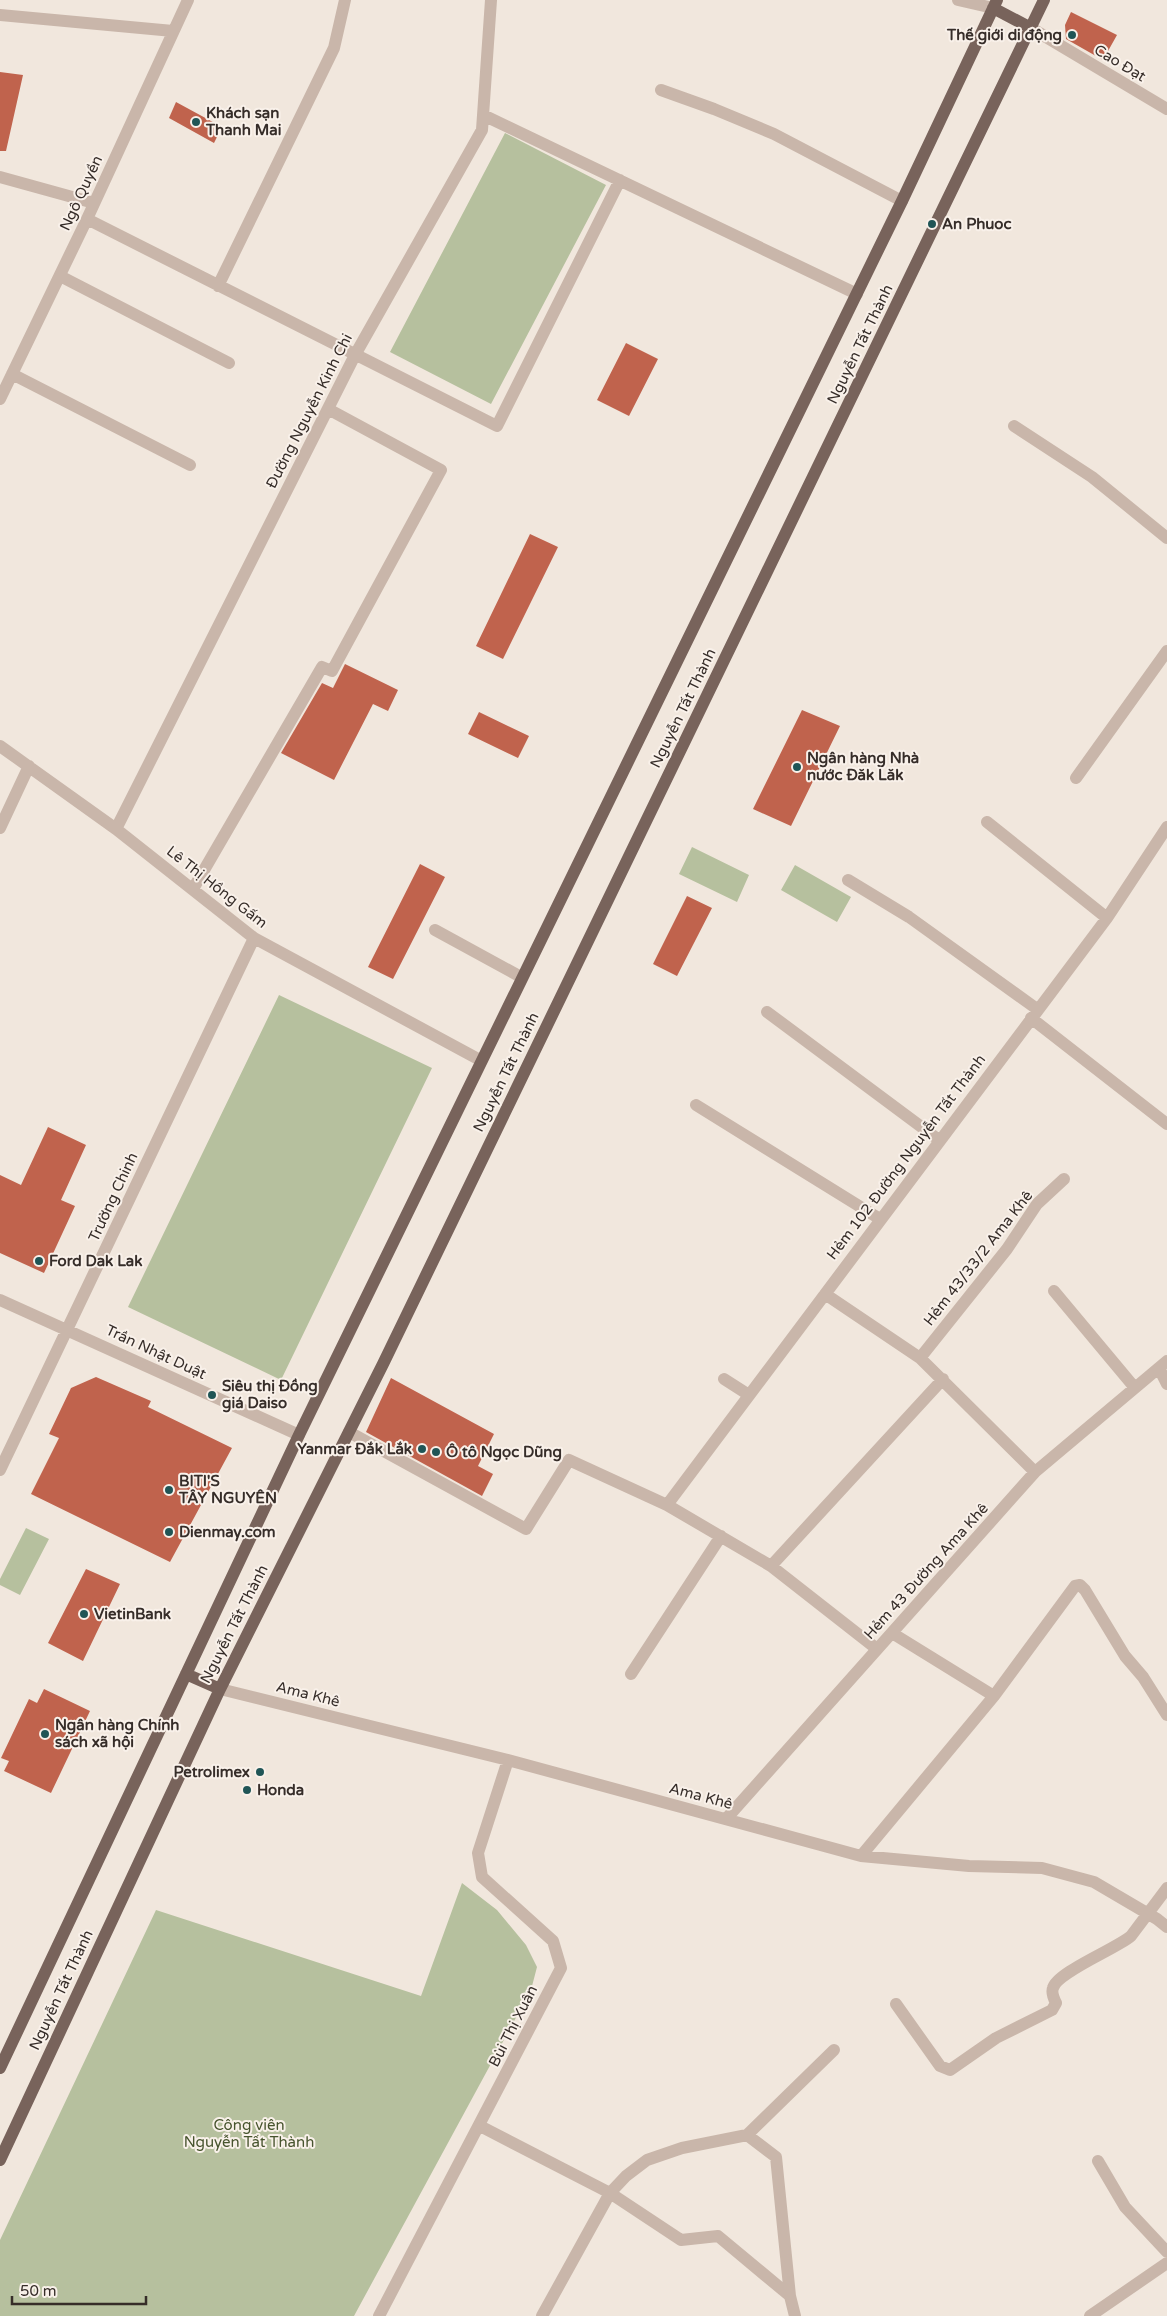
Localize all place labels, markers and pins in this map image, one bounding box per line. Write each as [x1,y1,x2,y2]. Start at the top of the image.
place label: Thế giới di động [946,26,1062,45]
marker: Thế giới di động [1066,29,1078,41]
place label: Khách sạn Thanh Mai [205,104,281,139]
marker: Khách sạn Thanh Mai [190,116,202,128]
place label: An Phuoc [942,215,1011,233]
marker: An Phuoc [926,218,938,230]
place label: Ngân hàng Nhà nước Đăk Lăk [807,749,919,784]
marker: Ngân hàng Nhà nước Đăk Lăk [791,761,803,773]
place label: Ford Dak Lak [49,1252,142,1270]
marker: Ford Dak Lak [33,1255,45,1267]
place label: Siêu thị Đồng giá Daiso [222,1377,318,1413]
marker: Siêu thị Đồng giá Daiso [206,1389,218,1401]
place label: Yanmar Đắk Lắk [297,1440,412,1458]
marker: Yanmar Đắk Lắk [416,1443,428,1455]
place label: Ô tô Ngọc Dũng [446,1443,562,1462]
marker: Ô tô Ngọc Dũng [430,1446,442,1458]
place label: BITI'S TÂY NGUYÊN [178,1472,277,1507]
marker: BITI'S TÂY NGUYÊN [163,1484,175,1496]
place label: Dienmay.com [179,1523,276,1542]
marker: Dienmay.com [163,1526,175,1538]
place label: VietinBank [94,1605,171,1623]
marker: VietinBank [78,1608,90,1620]
place label: Ngân hàng Chính sách xã hội [55,1716,179,1751]
marker: Ngân hàng Chính sách xã hội [39,1728,51,1740]
place label: Petrolimex [174,1763,250,1781]
marker: Petrolimex [254,1766,266,1778]
place label: Honda [257,1781,304,1799]
marker: Honda [241,1784,253,1796]

